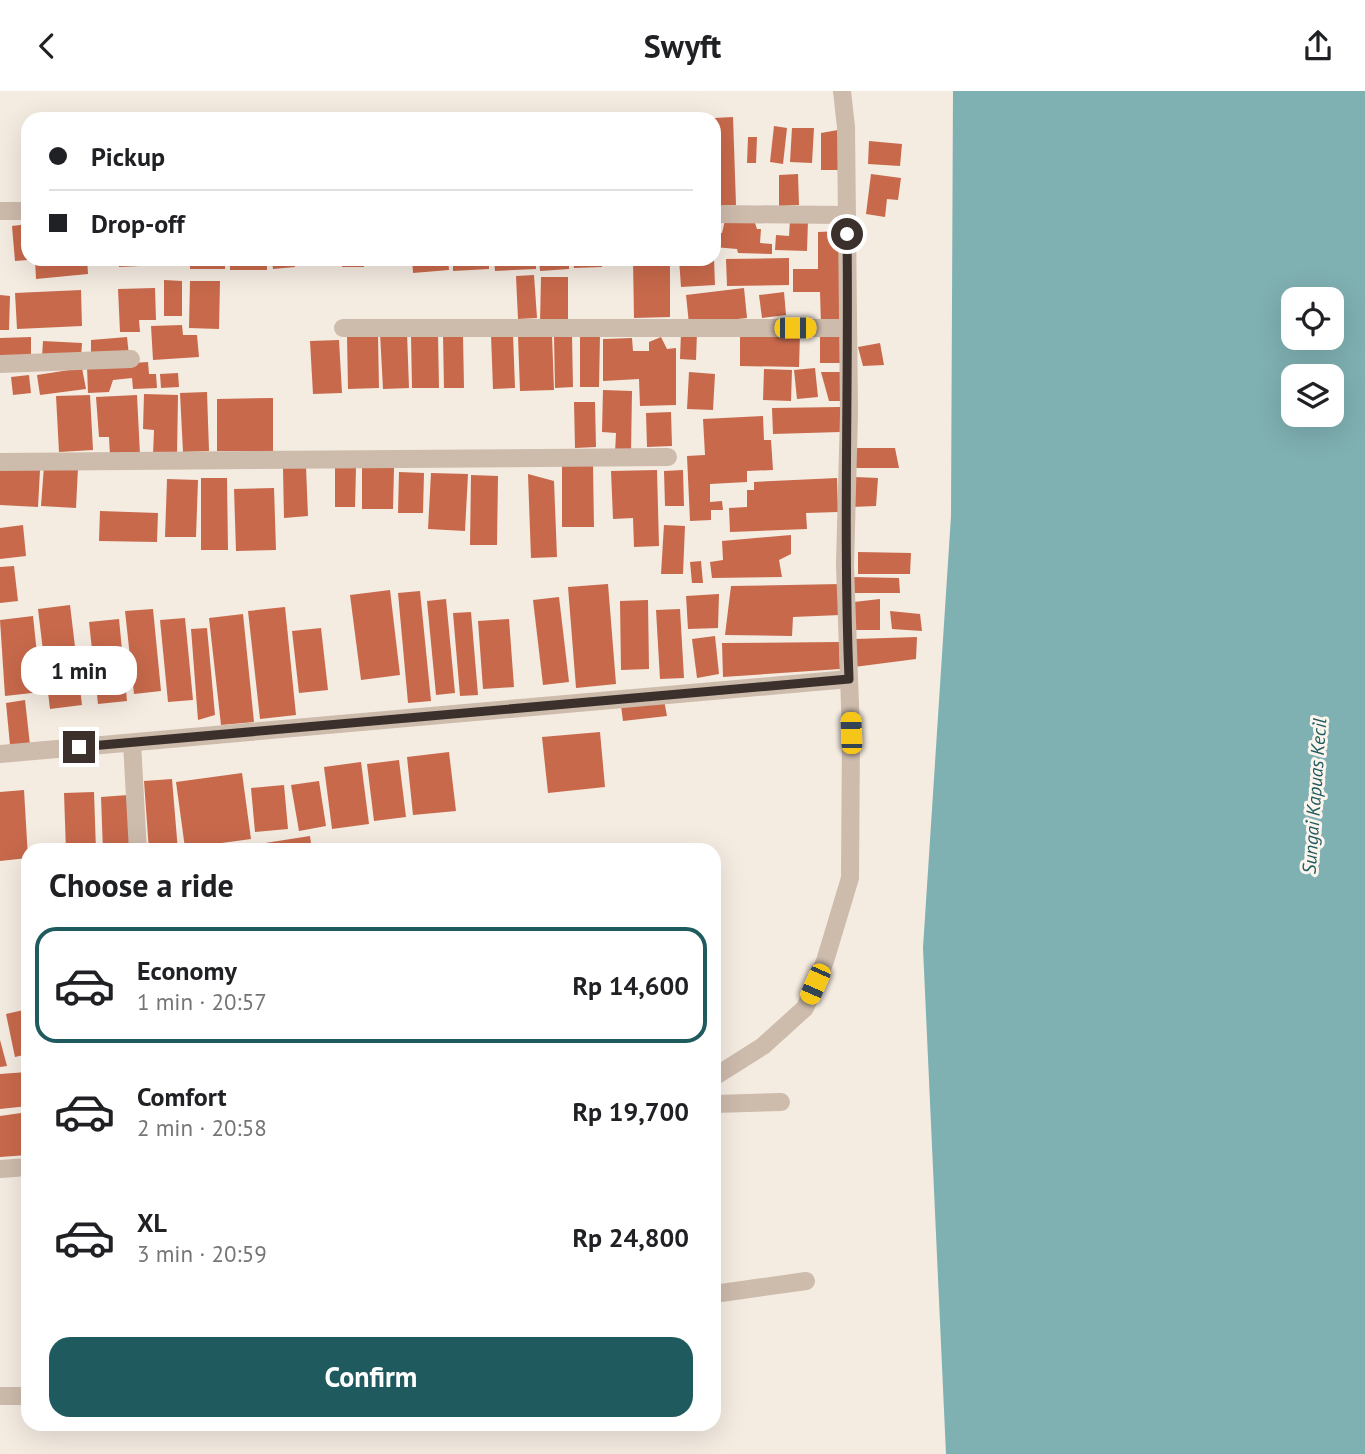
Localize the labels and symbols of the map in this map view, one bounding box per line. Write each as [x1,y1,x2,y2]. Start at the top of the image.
route start [831,218,863,250]
car [775,318,817,339]
callout: 1 min [21,645,137,695]
car [840,712,863,754]
water label: Sungai Kapuas Kecil [1297,717,1331,875]
route end [63,731,95,763]
car [797,961,834,1007]

